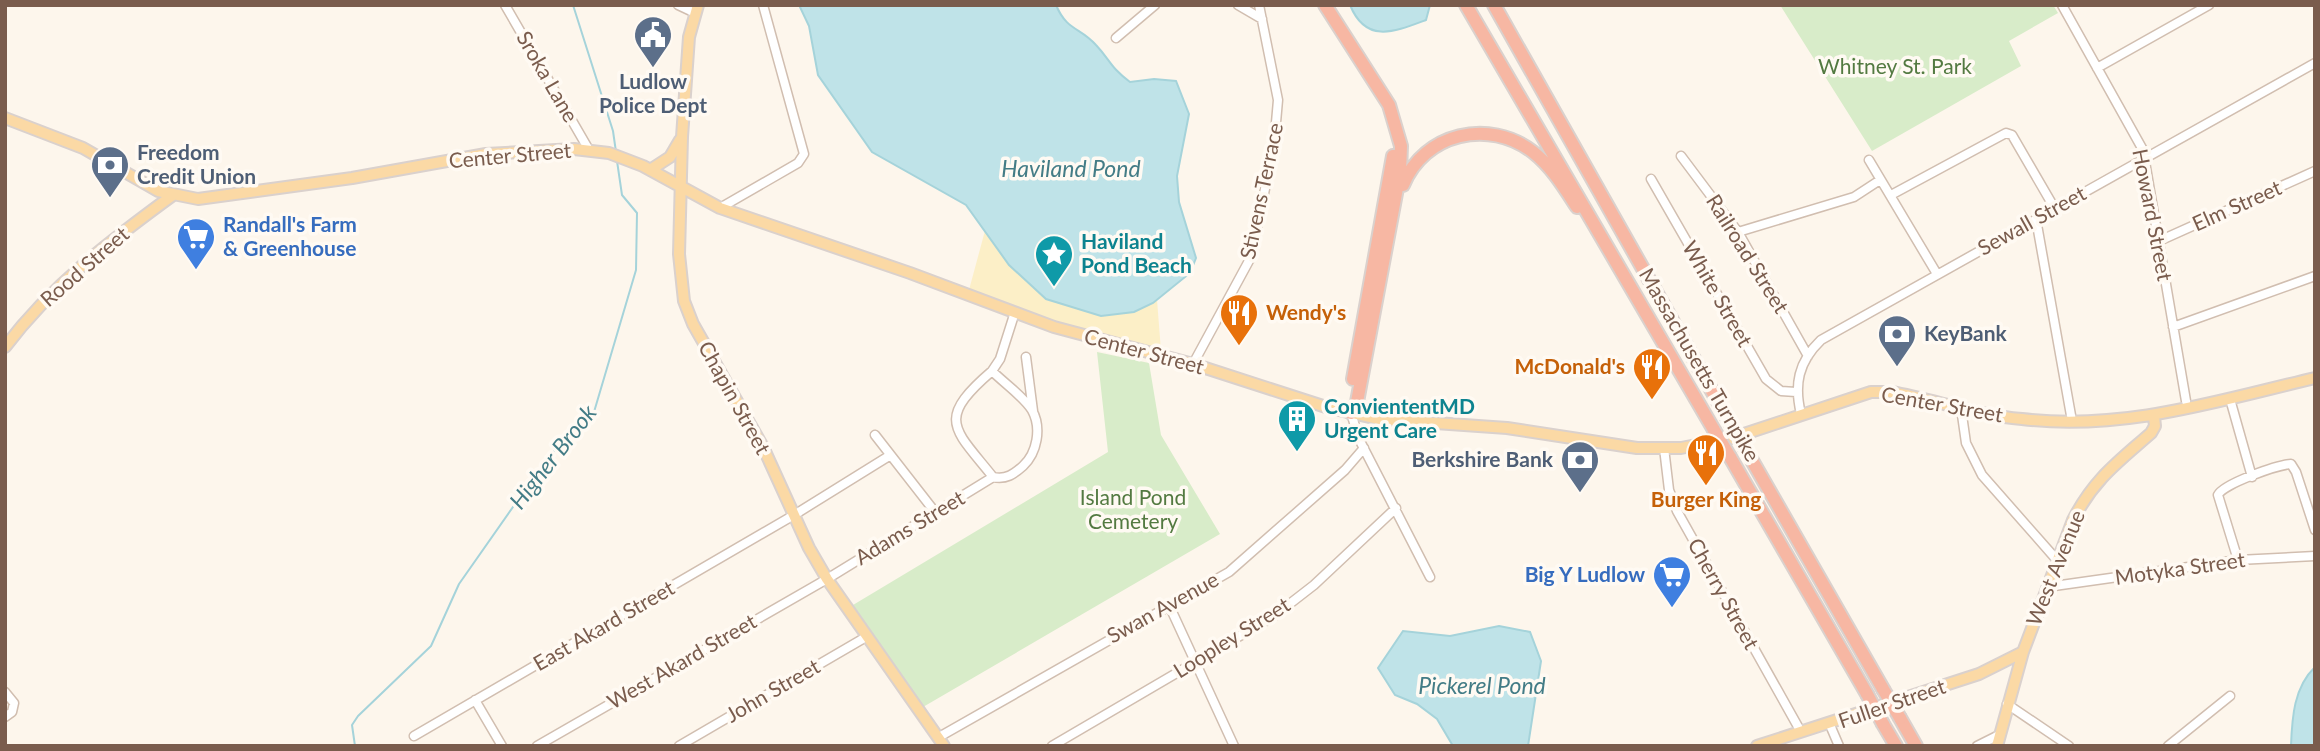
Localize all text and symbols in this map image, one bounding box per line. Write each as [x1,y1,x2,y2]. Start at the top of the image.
public building icon: Ludlow Police Dept [632,14,674,69]
street label: Sroka Lane [512,26,584,126]
park label: Whitney St. Park [1818,53,1972,78]
place label: Ludlow Police Dept [599,68,707,117]
street label: Stivens Terrace [1234,120,1287,261]
street label: Center Street [448,137,573,172]
place label: Freedom Credit Union [137,139,256,188]
bank icon: Freedom Credit Union [89,144,131,199]
street label: Howard Street [2128,147,2179,283]
water label: Haviland Pond [1001,154,1141,182]
street label: Elm Street [2188,174,2285,235]
street label: Sewall Street [1973,180,2090,260]
street label: Railroad Street [1702,189,1795,318]
place label: Randall's Farm & Greenhouse [223,211,357,260]
supermarket icon: Randall's Farm & Greenhouse [175,216,217,271]
street label: Rood Street [35,220,134,311]
place label: Haviland Pond Beach [1081,228,1192,277]
place icon: Haviland Pond Beach [1033,233,1075,288]
street label: White Street [1678,236,1759,351]
street label: Massachusetts Turnpike [1635,263,1766,465]
restaurant icon: Wendy's [1218,292,1260,347]
place label: Wendy's [1266,299,1346,324]
bank icon: KeyBank [1876,313,1918,368]
place label: KeyBank [1924,320,2008,345]
street label: Center Street [1082,323,1207,379]
street label: Chapin Street [694,336,777,459]
restaurant icon: McDonald's [1631,346,1673,401]
place label: McDonald's [1514,353,1625,378]
street label: Center Street [1880,381,2005,427]
place label: ConviententMD Urgent Care [1324,393,1475,442]
water label: Higher Brook [503,398,602,514]
building icon: ConviententMD Urgent Care [1276,398,1318,453]
restaurant icon: Burger King [1685,432,1727,487]
bank icon: Berkshire Bank [1559,439,1601,494]
place label: Berkshire Bank [1411,446,1554,471]
street label: Adams Street [850,484,969,569]
park label: Island Pond Cemetery [1080,484,1186,533]
place label: Burger King [1651,486,1761,511]
street label: West Avenue [2020,506,2089,629]
street label: Cherry Street [1684,533,1765,654]
street label: Motyka Street [2113,546,2247,589]
supermarket icon: Big Y Ludlow [1651,554,1693,609]
place label: Big Y Ludlow [1525,561,1645,586]
street label: Swan Avenue [1102,566,1222,648]
street label: East Akard Street [528,574,679,675]
street label: Loopley Street [1168,591,1294,682]
street label: West Akard Street [602,608,761,713]
street label: John Street [721,653,824,727]
water label: Pickerel Pond [1418,671,1546,699]
street label: Fuller Street [1835,672,1949,733]

